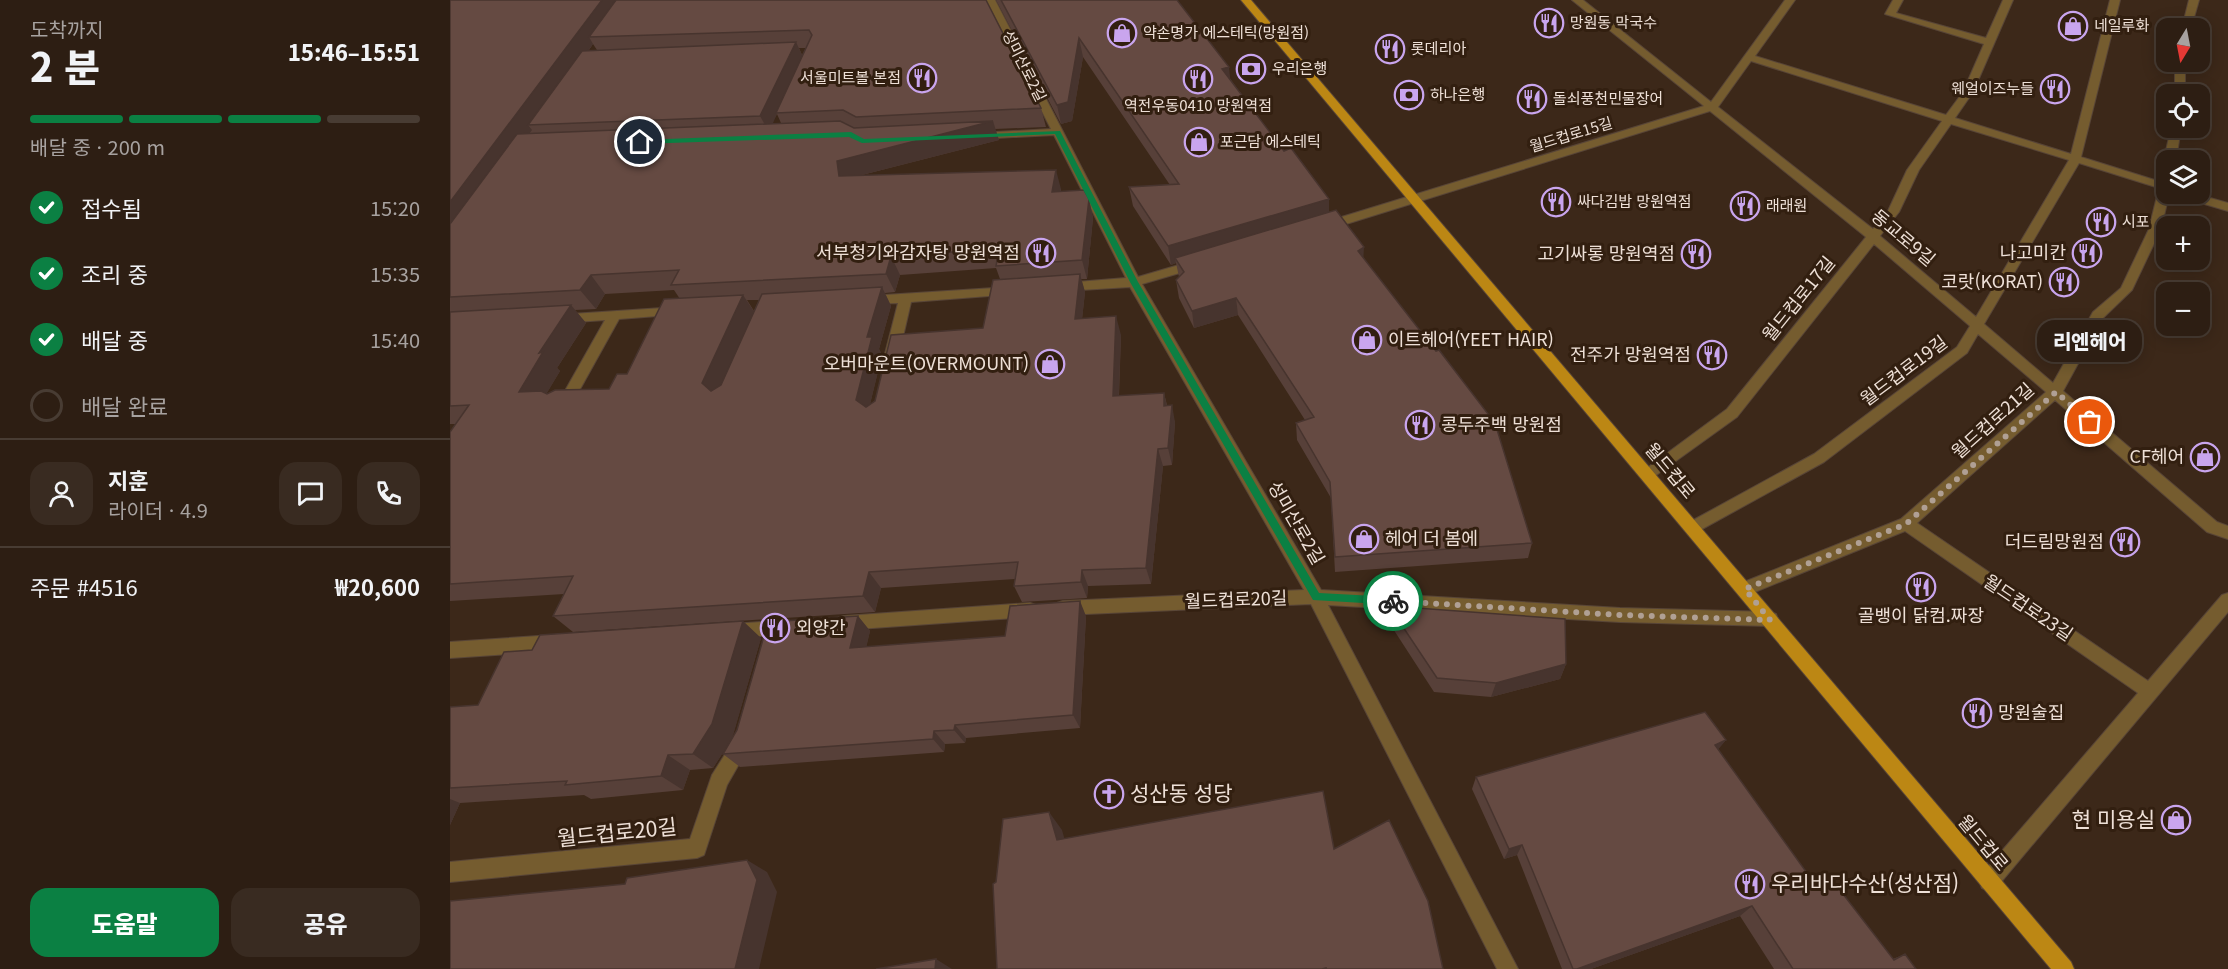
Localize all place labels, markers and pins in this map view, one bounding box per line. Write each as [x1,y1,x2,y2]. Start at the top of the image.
restaurant icon: 망원동 막국수 [1533,7,1565,39]
shop icon: 네일루화 [2057,10,2089,42]
place label: 망원동 막국수 [1570,11,1657,32]
place label: 네일루화 [2094,14,2149,35]
shop icon: 약손명가 에스테틱(망원점) [1106,17,1138,49]
place label: 약손명가 에스테틱(망원점) [1143,21,1309,42]
restaurant icon: 롯데리아 [1374,33,1406,65]
place label: 롯데리아 [1411,37,1466,58]
bank icon: 우리은행 [1235,53,1267,85]
place label: 우리은행 [1272,57,1327,78]
restaurant icon: 서울미트볼 본점 [906,62,938,94]
restaurant icon: 역전우동0410 망원역점 [1182,63,1214,95]
place label: 서울미트볼 본점 [800,66,901,87]
restaurant icon: 웨얼이즈누들 [2039,73,2071,105]
place label: 웨얼이즈누들 [1951,77,2034,98]
bank icon: 하나은행 [1393,79,1425,111]
place label: 하나은행 [1430,83,1485,104]
restaurant icon: 돌쇠풍천민물장어 [1516,83,1548,115]
place label: 돌쇠풍천민물장어 [1553,87,1663,108]
place label: 역전우동0410 망원역점 [1124,94,1272,115]
pin [614,116,665,167]
shop icon: 포근담 에스테틱 [1183,126,1215,158]
place label: 포근담 에스테틱 [1220,130,1321,151]
restaurant icon: 싸다김밥 망원역점 [1540,186,1572,218]
place label: 싸다김밥 망원역점 [1577,190,1692,211]
restaurant icon: 래래원 [1729,190,1761,222]
place label: 래래원 [1766,194,1807,215]
restaurant icon: 시포 [2085,206,2117,238]
place label: 시포 [2122,210,2150,231]
restaurant icon: 서부청기와감자탕 망원역점 [1025,237,1057,269]
restaurant icon: 나고미칸 [2071,237,2103,269]
place label: 서부청기와감자탕 망원역점 [816,238,1020,264]
restaurant icon: 고기싸롱 망원역점 [1680,238,1712,270]
place label: 나고미칸 [2000,238,2066,264]
place label: 고기싸롱 망원역점 [1537,239,1675,265]
restaurant icon: 코랏(KORAT) [2048,266,2080,298]
place label: 코랏(KORAT) [1941,267,2043,293]
callout: 리엔헤어 [2038,320,2142,362]
shop icon: 이트헤어(YEET HAIR) [1351,324,1383,356]
place label: 이트헤어(YEET HAIR) [1388,325,1554,351]
restaurant icon: 전주가 망원역점 [1696,339,1728,371]
place label: 전주가 망원역점 [1570,340,1691,366]
shop icon: 오버마운트(OVERMOUNT) [1034,348,1066,380]
place label: 오버마운트(OVERMOUNT) [824,349,1029,375]
pin [2064,396,2115,447]
restaurant icon: 콩두주백 망원점 [1404,409,1436,441]
place label: 콩두주백 망원점 [1441,410,1562,436]
shop icon: CF헤어 [2189,441,2221,473]
place label: CF헤어 [2129,442,2184,468]
shop icon: 헤어 더 봄에 [1348,523,1380,555]
place label: 헤어 더 봄에 [1385,524,1478,550]
restaurant icon: 더드림망원점 [2109,526,2141,558]
place label: 더드림망원점 [2005,527,2104,553]
restaurant icon: 골뱅이 닭컴.짜장 [1905,571,1937,603]
place label: 골뱅이 닭컴.짜장 [1858,601,1984,627]
restaurant icon: 외양간 [759,612,791,644]
place label: 외양간 [796,613,846,639]
restaurant icon: 망원술집 [1961,697,1993,729]
place label: 망원술집 [1998,698,2064,724]
place label: 성산동 성당 [1130,777,1232,807]
church icon: 성산동 성당 [1093,778,1125,810]
place label: 현 미용실 [2072,803,2155,833]
shop icon: 현 미용실 [2160,804,2192,836]
place label: 우리바다수산(성산점) [1771,867,1959,897]
restaurant icon: 우리바다수산(성산점) [1734,868,1766,900]

